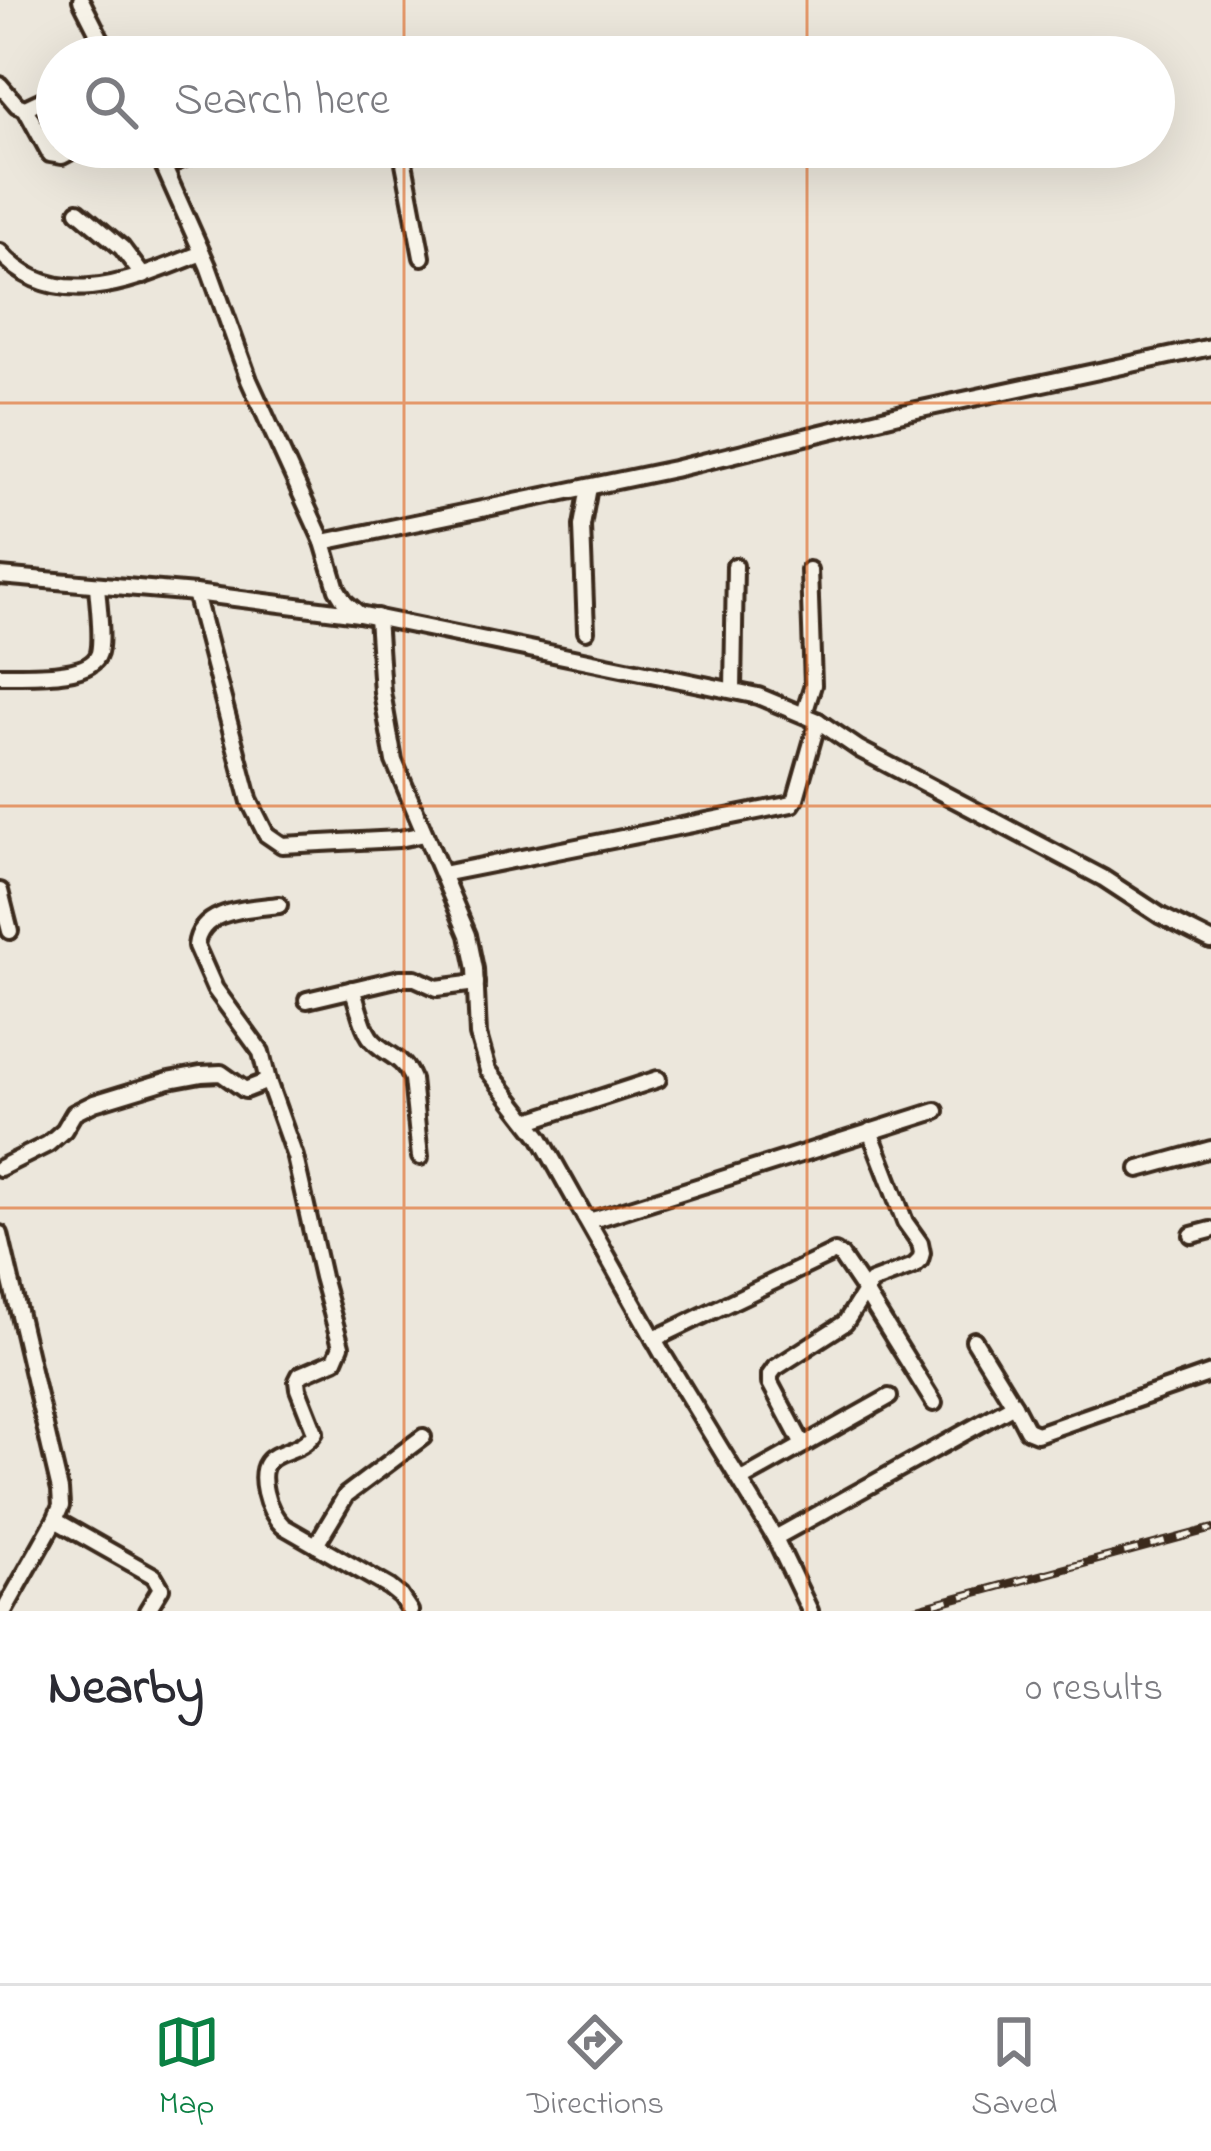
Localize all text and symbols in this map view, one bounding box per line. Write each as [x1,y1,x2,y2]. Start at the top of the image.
search box [36,36,1175,168]
icon: search [78,69,144,135]
text: Search here [174,69,390,135]
text: Nearby [48,1652,204,1727]
text: 0 results [1025,1661,1163,1718]
tab: Map [154,2009,220,2129]
tab: Directions [527,2009,664,2129]
tab: Saved [971,2009,1057,2129]

